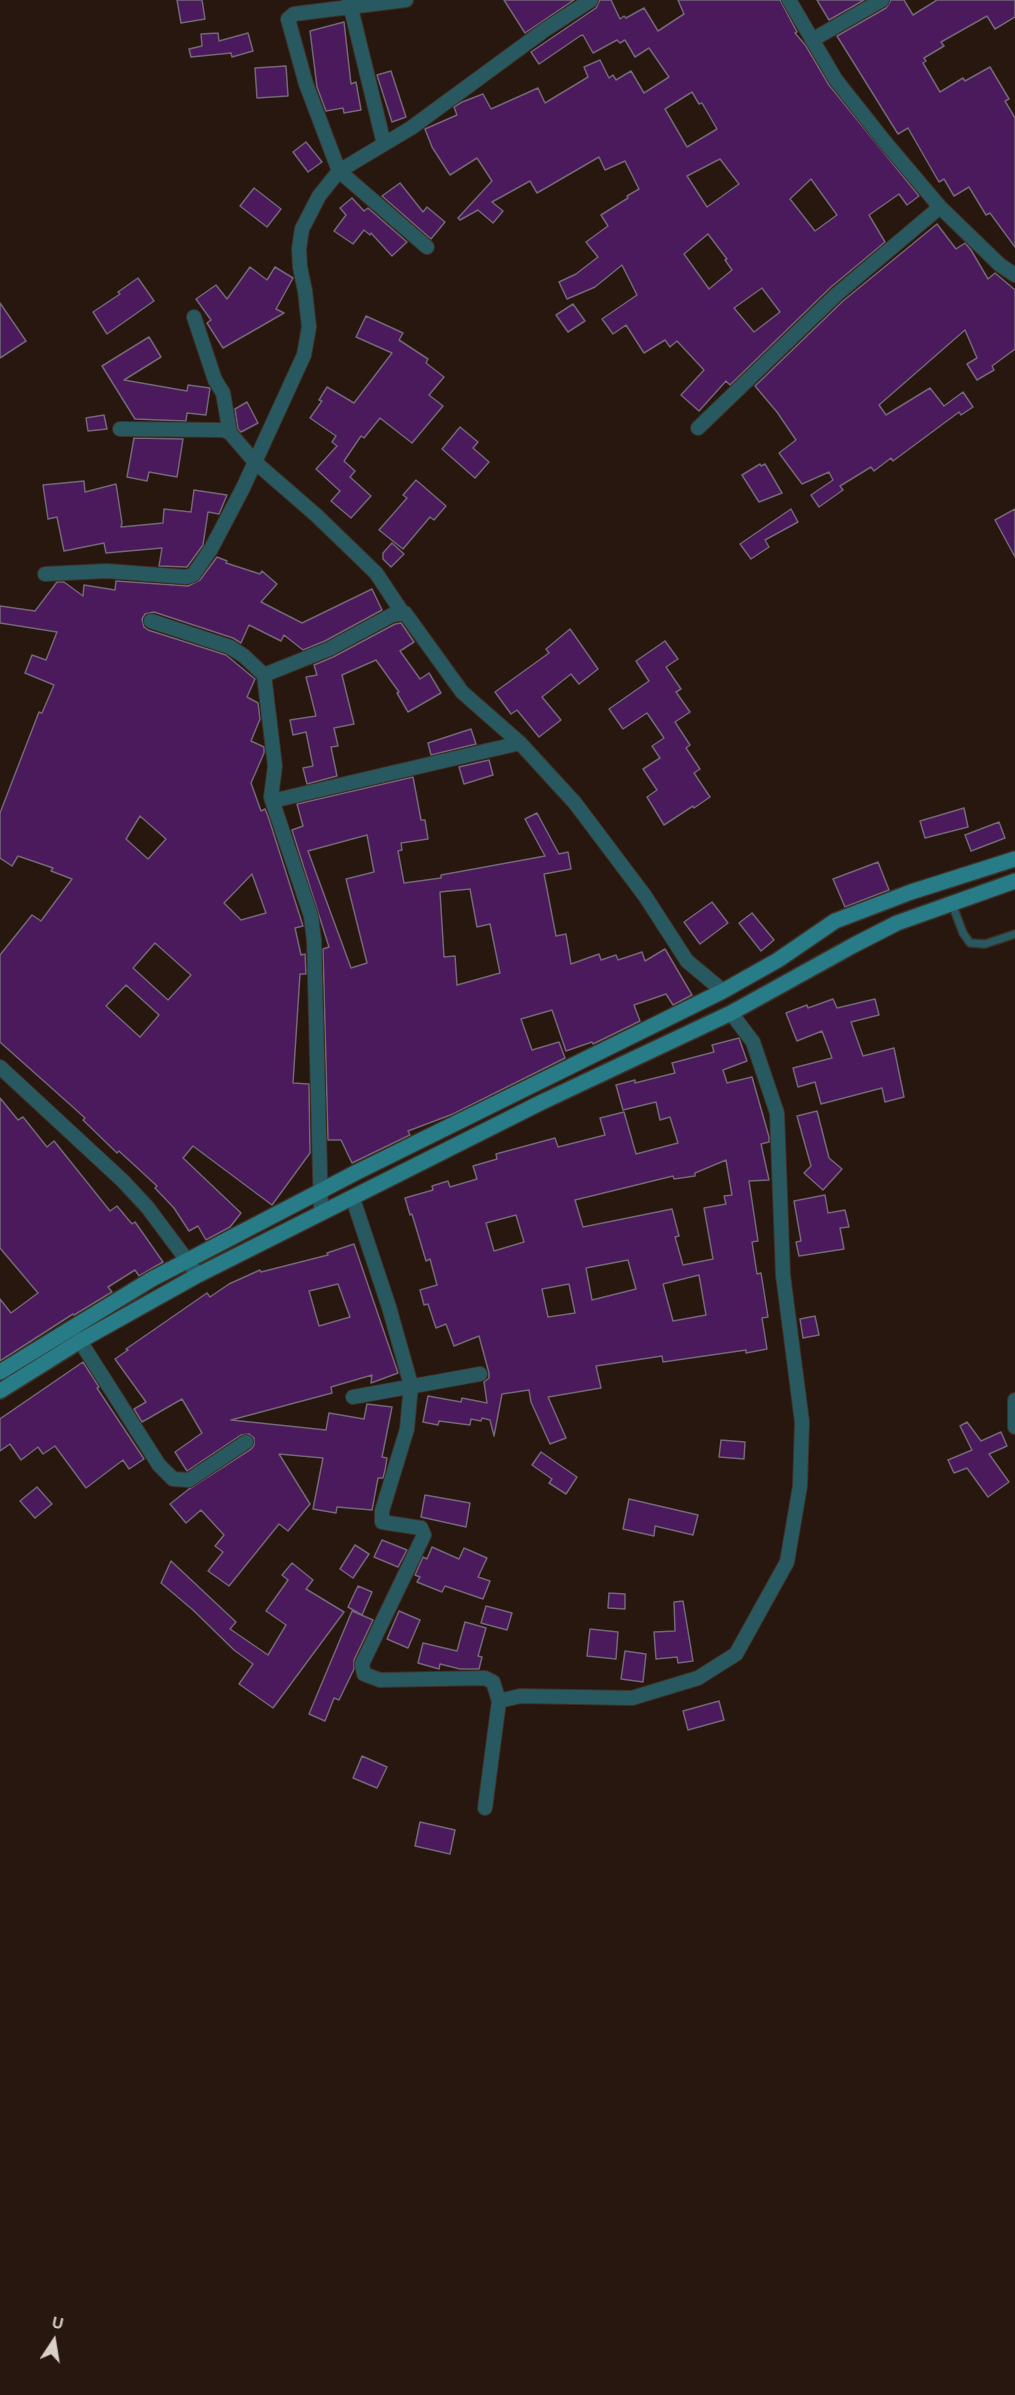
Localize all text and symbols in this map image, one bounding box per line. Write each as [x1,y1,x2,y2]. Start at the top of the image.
north arrow [24,2311,84,2371]
text: U [50,2312,65,2333]

